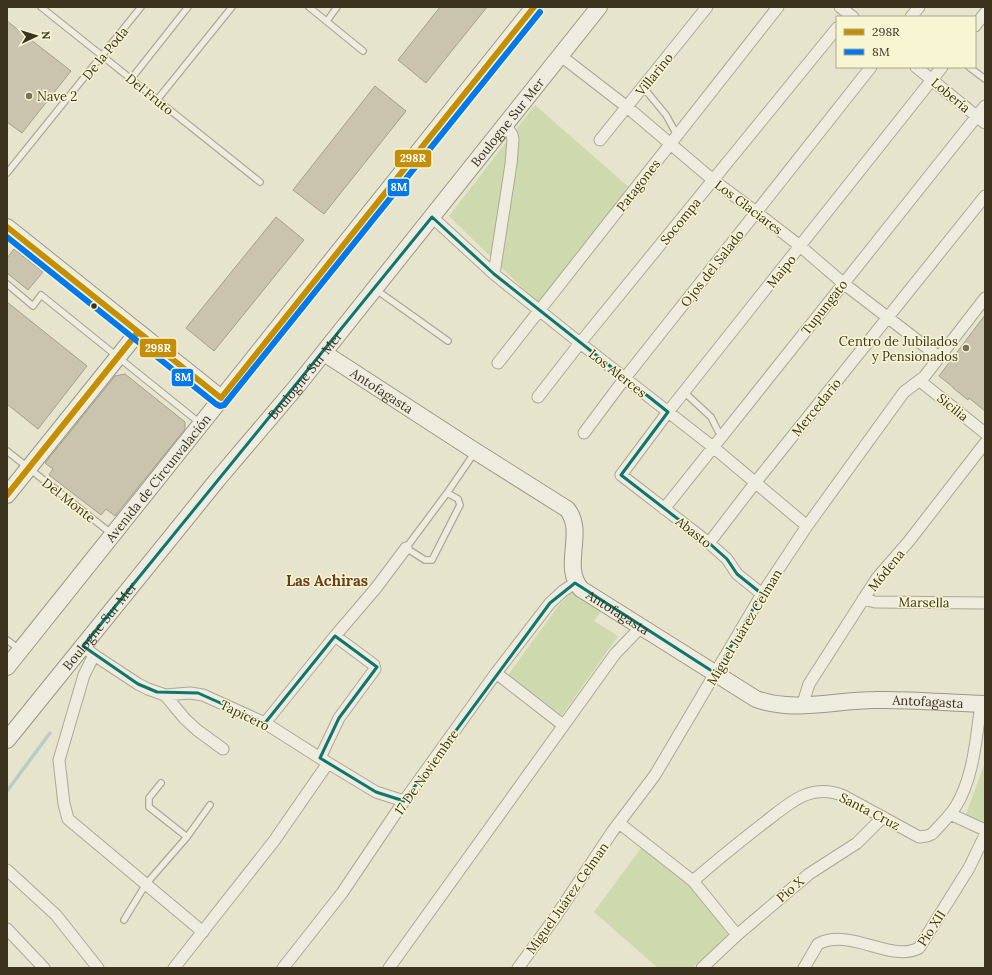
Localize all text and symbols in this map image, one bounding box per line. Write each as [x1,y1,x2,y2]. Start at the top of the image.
north arrow [16,16,56,56]
legend [836,16,976,68]
street label: De la Poda [79,23,132,83]
text: 298R [872,24,900,39]
text: N [39,31,53,41]
text: 8M [872,44,890,59]
street label: Villarino [631,49,677,100]
street label: Del Fruto [122,70,177,119]
street label: Boulogne Sur Mer [467,74,548,170]
street label: Lobería [928,74,974,117]
place label: Nave 2 [37,88,77,105]
marker: Nave 2 [24,91,34,101]
line badge: 298R [394,149,432,168]
text: 298R [400,151,426,165]
street label: Patagones [613,156,664,215]
street label: Los Glaciares [711,176,786,238]
line badge: 8M [387,178,410,197]
text: 8M [391,180,408,194]
street label: Socompa [656,194,705,248]
street label: Ojos del Salado [677,226,748,310]
street label: Maipo [763,251,800,291]
street label: Tupungato [797,276,852,338]
unlabelled marker [89,301,99,311]
street label: Boulogne Sur Mer [264,328,347,423]
place label: Centro de Jubilados y Pensionados [839,333,958,365]
line badge: 298R [139,338,177,358]
text: 298R [145,341,171,355]
marker: Centro de Jubilados y Pensionados [961,343,971,353]
street label: Los Alerces [585,346,650,401]
street label: Antofagasta [346,364,416,418]
line badge: 8M [171,368,194,387]
text: 8M [175,370,192,384]
street label: Mercedario [788,375,845,440]
street label: Sicilia [934,390,972,425]
street label: Avenida de Circunvalación [101,411,215,547]
street label: Del Monte [39,474,99,526]
street label: Abasto [671,512,715,552]
street label: Módena [864,546,909,595]
street label: Miguel Juárez Celman [703,566,786,688]
district label: Las Achiras [286,571,368,590]
street label: Boulogne Sur Mer [59,578,141,674]
street label: Antofagasta [582,586,653,639]
street label: Marsella [898,594,950,611]
street label: Antofagasta [891,692,964,712]
street label: Tapicero [217,696,273,735]
street label: 17 De Noviembre [391,726,462,818]
street label: Santa Cruz [836,789,903,834]
street label: Miguel Juárez Celman [522,839,612,957]
street label: Pio X [773,872,808,906]
street label: Pio XII [913,907,949,950]

